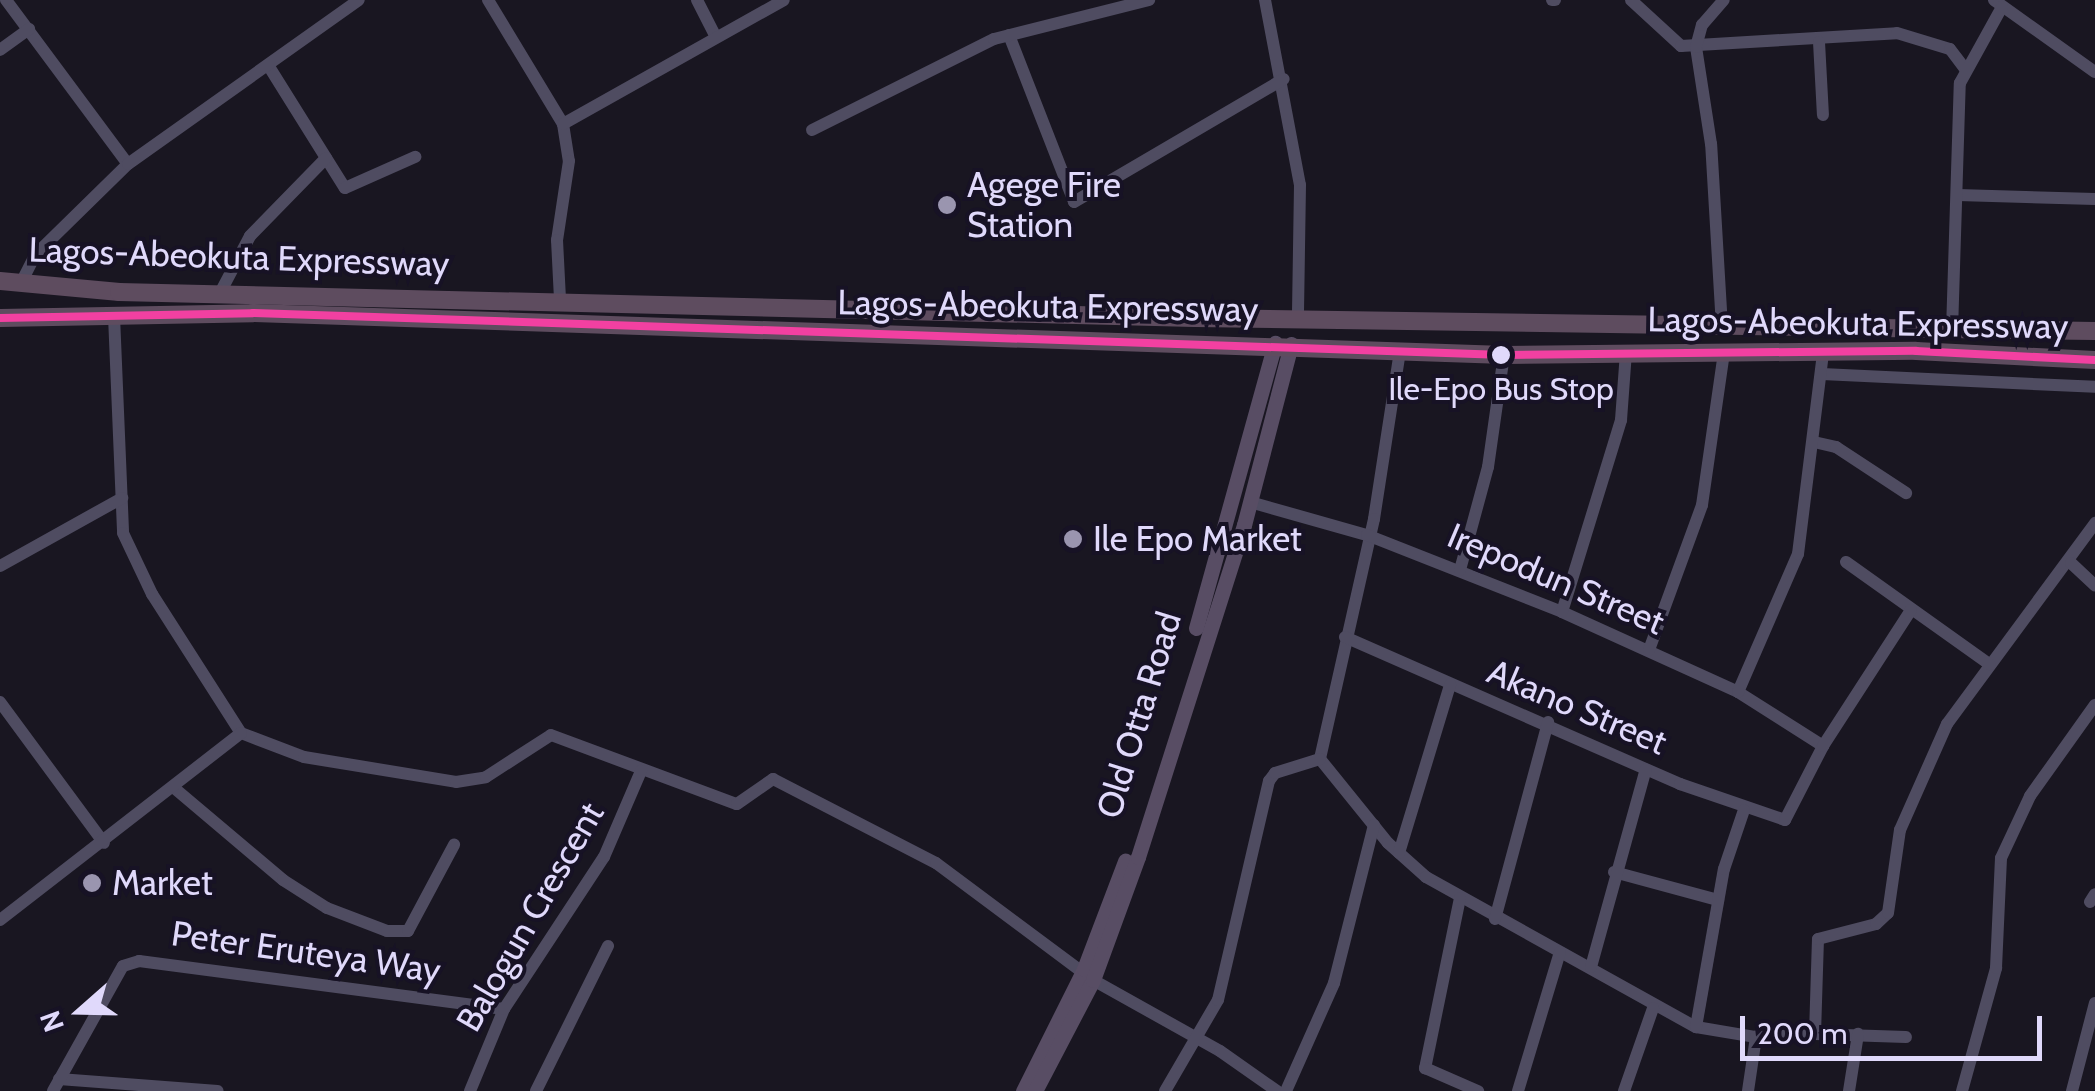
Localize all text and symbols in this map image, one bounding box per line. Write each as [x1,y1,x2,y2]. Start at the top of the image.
place label: Agege Fire Station [967,164,1121,246]
marker: Agege Fire Station [936,194,958,216]
street label: Lagos-Abeokuta Expressway [28,229,450,285]
street label: Lagos-Abeokuta Expressway [837,281,1259,331]
street label: Lagos-Abeokuta Expressway [1647,298,2069,348]
marker: Ile-Epo Bus Stop [1491,345,1511,365]
place label: Ile-Epo Bus Stop [1388,370,1614,408]
street label: Irepodun Street [1441,515,1671,643]
place label: Ile Epo Market [1093,518,1302,560]
marker: Ile Epo Market [1062,528,1084,550]
street label: Old Otta Road [1088,607,1190,823]
street label: Akano Street [1481,650,1673,764]
street label: Balogun Crescent [448,795,612,1039]
place label: Market [112,862,213,904]
marker: Market [81,872,103,894]
street label: Peter Eruteya Way [169,912,443,992]
north arrow [30,961,130,1061]
scale bar [1745,996,2048,1058]
text: N [32,1006,71,1036]
text: 200 m [1757,1015,1848,1052]

